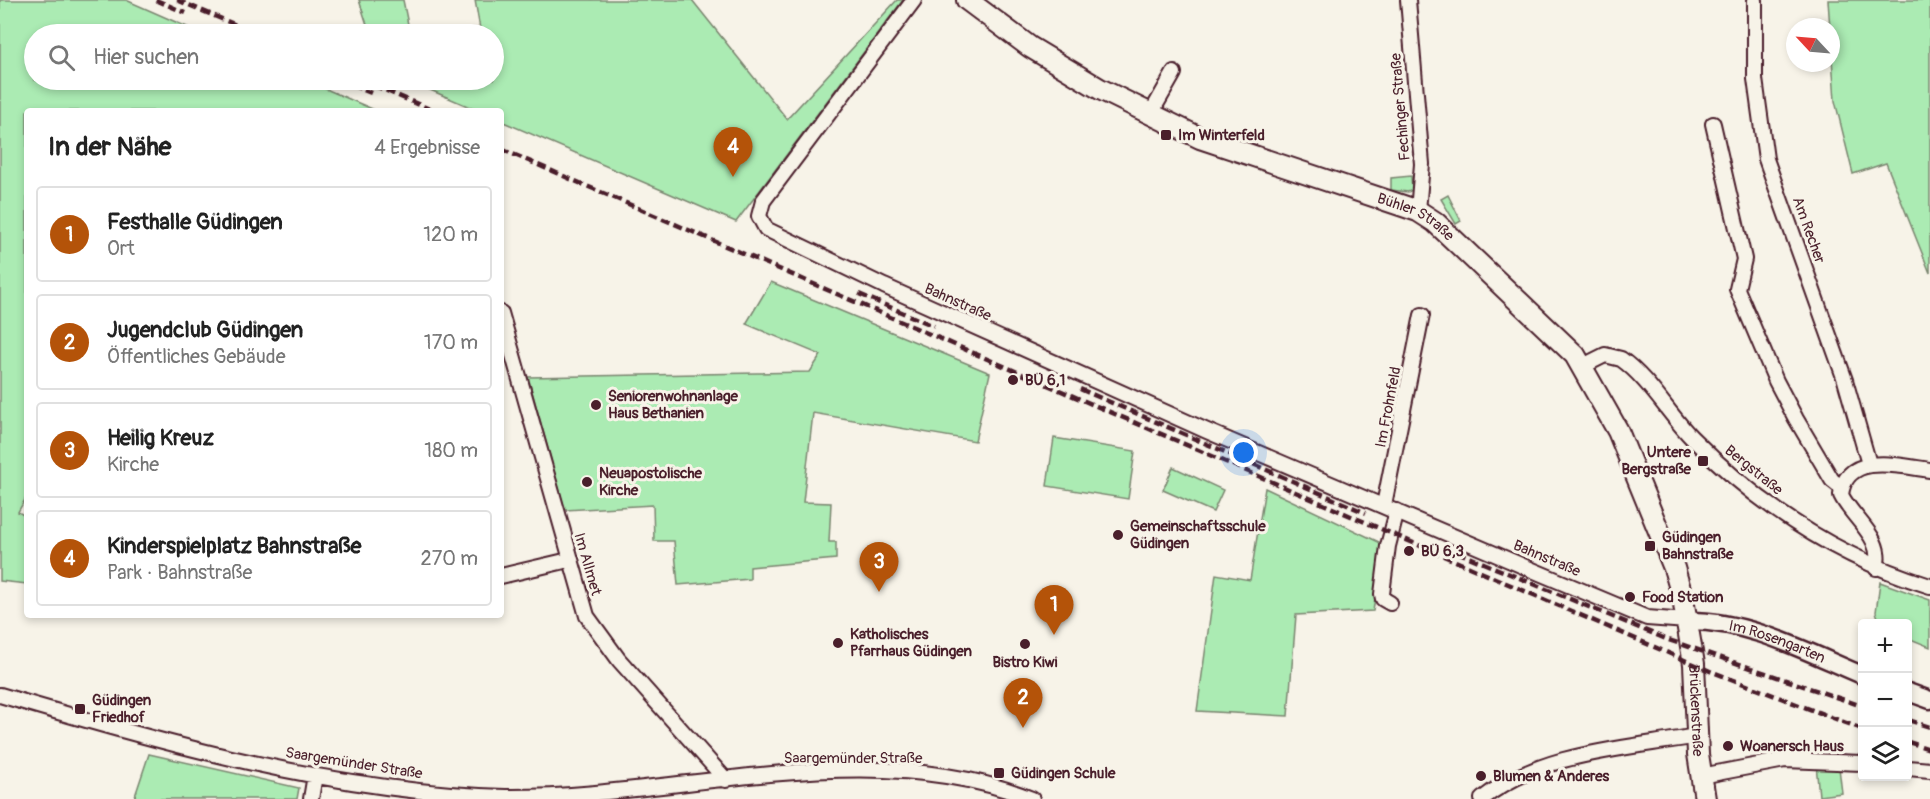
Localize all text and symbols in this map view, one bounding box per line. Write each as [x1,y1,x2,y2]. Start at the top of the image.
north arrow [1786,18,1840,72]
search box [24,24,504,90]
icon: search [45,41,78,74]
text: Hier suchen [93,43,199,71]
street label: Fechinger Straße [1386,52,1415,162]
place label: Im Winterfeld [1178,126,1265,145]
pin: 4 [714,128,752,177]
marker: Im Winterfeld [1159,128,1173,142]
text: In der Nähe [48,131,171,163]
text: 4 Ergebnisse [374,135,480,160]
street label: Bühler Straße [1375,189,1458,246]
street label: Am Recher [1788,194,1830,267]
text: Festhalle Güdingen [107,208,283,236]
text: 1 [66,222,73,247]
text: 120 m [423,222,478,247]
text: Ort [107,236,135,261]
street label: Bahnstraße [921,279,995,326]
text: Jugendclub Güdingen [107,316,303,344]
text: 2 [64,330,75,355]
text: 170 m [424,330,478,355]
text: Öffentliches Gebäude [107,344,286,369]
street label: Im Frohnfeld [1371,365,1406,449]
place label: BÜ 6,1 [1025,371,1065,390]
marker: BÜ 6,1 [1006,373,1020,387]
place label: Seniorenwohnanlage Haus Bethanien [608,387,739,423]
marker: Seniorenwohnanlage Haus Bethanien [589,398,603,412]
text: Heilig Kreuz [107,424,214,452]
text: 3 [64,438,75,463]
text: 180 m [424,438,478,463]
your location [1229,438,1258,467]
street label: Bergstraße [1721,441,1787,500]
place label: Untere Bergstraße [1622,443,1692,479]
text: Kirche [107,452,159,477]
marker: Untere Bergstraße [1696,454,1710,468]
place label: Neuapostolische Kirche [599,464,703,500]
marker: Neuapostolische Kirche [580,475,594,489]
place label: Gemeinschaftsschule Güdingen [1130,517,1266,553]
marker: Gemeinschaftsschule Güdingen [1111,528,1125,542]
place label: Güdingen Bahnstraße [1662,528,1734,564]
street label: Im Allmet [570,531,606,599]
text: Kinderspielplatz Bahnstraße [107,532,361,560]
street label: Bahnstraße [1510,536,1584,581]
marker: Güdingen Bahnstraße [1643,539,1657,553]
pin: 3 [860,542,898,592]
place label: BÜ 6,3 [1421,542,1464,561]
marker: BÜ 6,3 [1402,544,1416,558]
text: 4 [64,546,75,571]
text: 270 m [420,546,478,571]
text: Park · Bahnstraße [107,560,252,585]
pin: 1 [1034,586,1074,635]
place label: Food Station [1642,588,1724,607]
marker: Food Station [1623,590,1637,604]
street label: Im Rosengarten [1727,616,1828,668]
map controls [1858,619,1912,781]
button: + [1858,619,1912,673]
place label: Katholisches Pfarrhaus Güdingen [850,625,972,661]
marker: Katholisches Pfarrhaus Güdingen [831,636,845,650]
marker: Bistro Kiwi [1018,637,1032,651]
place label: Bistro Kiwi [993,653,1058,672]
street label: Brückenstraße [1684,664,1707,757]
button: − [1858,673,1912,727]
pin: 2 [1004,678,1042,728]
place label: Güdingen Friedhof [92,691,152,727]
marker: Güdingen Friedhof [73,702,87,716]
button: layers [1858,727,1912,781]
place label: Woanersch Haus [1740,737,1844,756]
marker: Woanersch Haus [1721,739,1735,753]
street label: Saargemünder Straße [284,743,424,784]
street label: Saargemünder Straße [784,749,923,768]
place label: Güdingen Schule [1011,764,1116,783]
marker: Güdingen Schule [992,766,1006,780]
place label: Blumen & Anderes [1493,767,1610,786]
marker: Blumen & Anderes [1474,769,1488,783]

